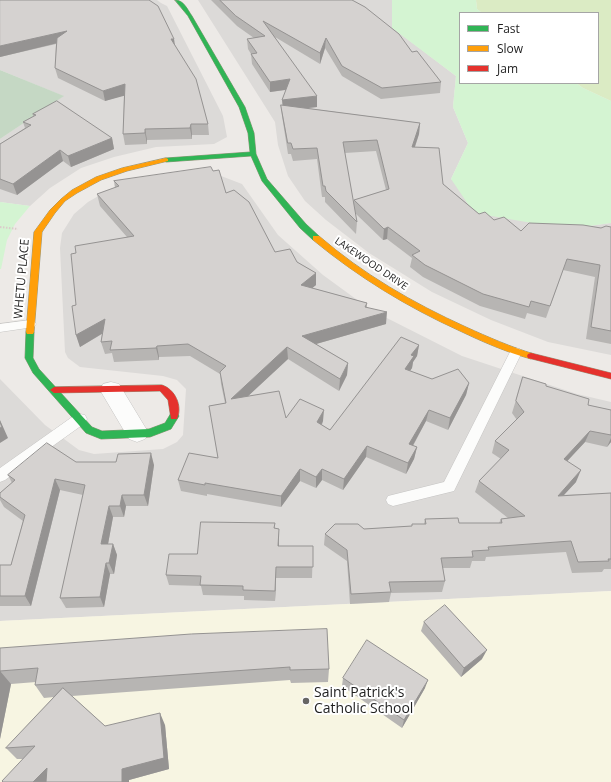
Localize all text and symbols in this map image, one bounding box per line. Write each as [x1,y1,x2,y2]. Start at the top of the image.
legend [459,12,599,84]
text: Fast [497,20,520,37]
text: Slow [497,40,523,57]
text: Jam [497,60,518,77]
street label: LAKEWOOD DRIVE [332,235,410,293]
street label: WHETU PLACE [11,238,33,320]
place label: Saint Patrick's Catholic School [314,685,413,718]
marker: Saint Patrick's Catholic School [301,696,311,706]

